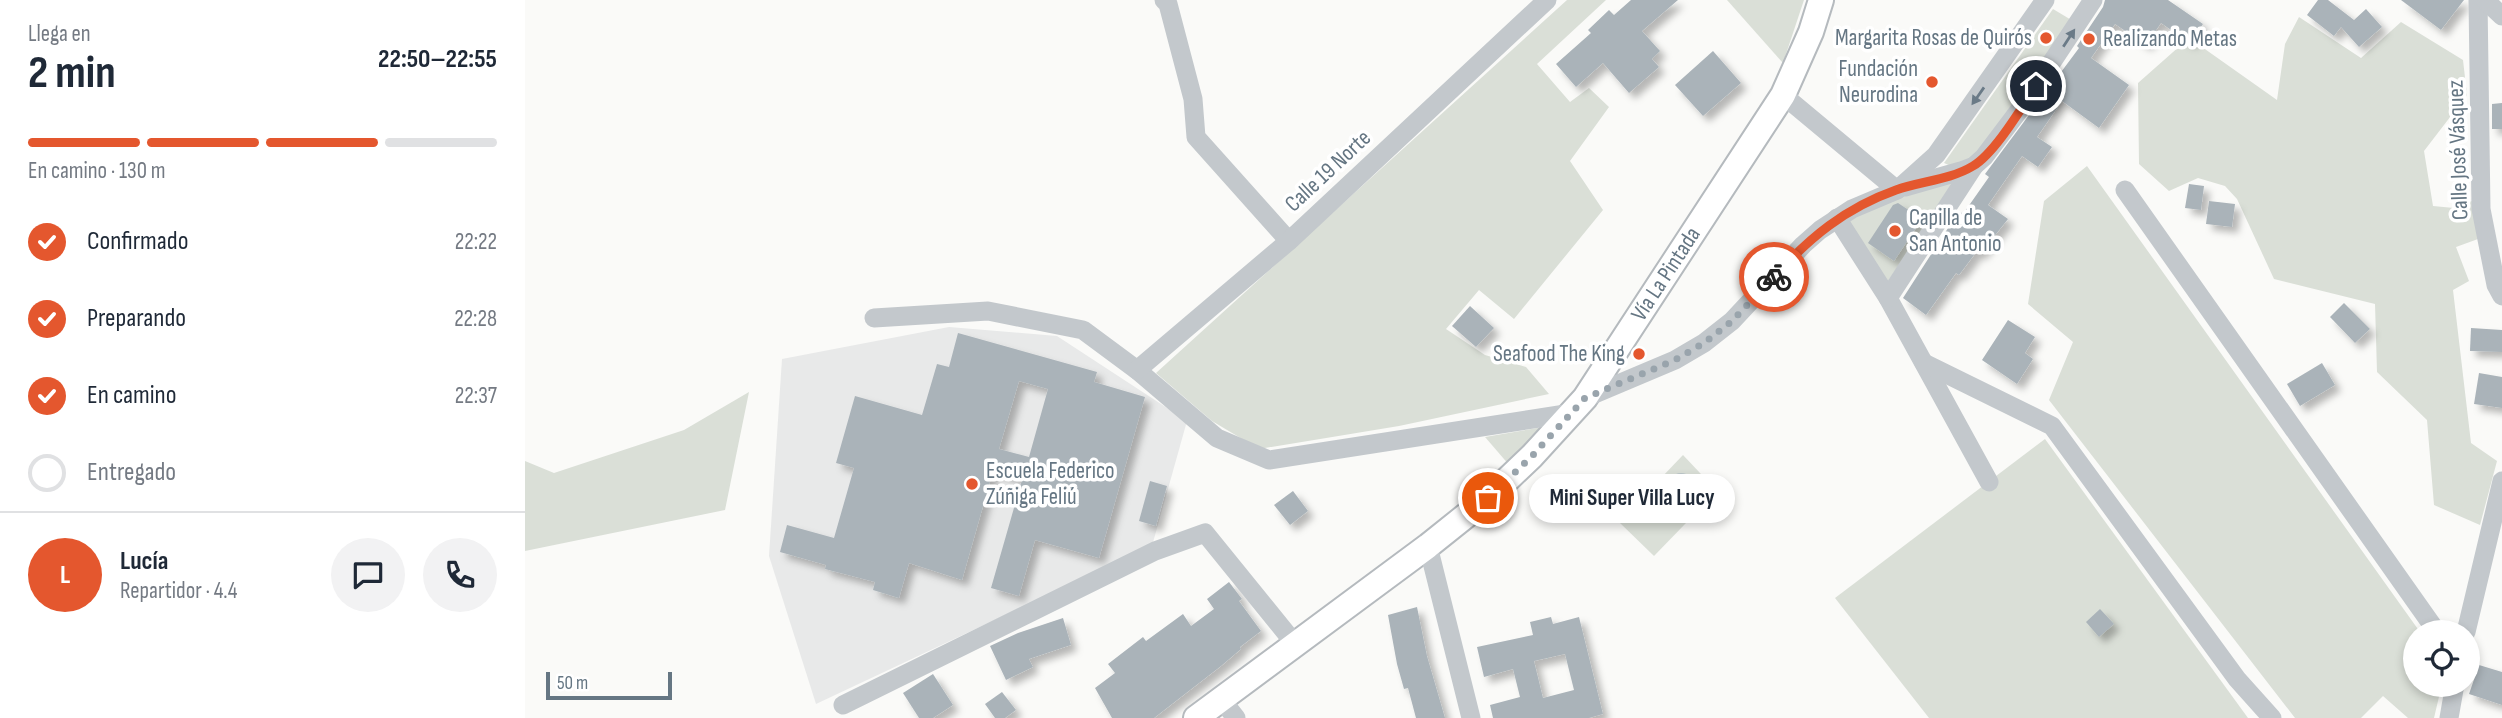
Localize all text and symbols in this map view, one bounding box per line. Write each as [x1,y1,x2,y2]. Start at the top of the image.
text: Llega en [28,20,91,48]
place label: Margarita Rosas de Quirós [1835,24,2032,52]
place label: Realizando Metas [2103,25,2237,53]
one-way arrow [2062,28,2075,48]
marker: Margarita Rosas de Quirós [2038,30,2054,46]
marker: Realizando Metas [2081,31,2097,47]
text: 22:50–22:55 [378,44,497,75]
text: 2 min [28,46,116,101]
place label: Fundación Neurodina [1839,55,1918,109]
pin [2006,56,2066,116]
icon: home [2017,67,2055,105]
marker: Fundación Neurodina [1924,74,1940,90]
street label: Calle José Vásquez [2442,80,2474,220]
one-way arrow [1971,87,1985,105]
street label: Calle 19 Norte [1279,124,1377,218]
text: En camino · 130 m [28,157,165,185]
place label: Capilla de San Antonio [1909,204,2002,258]
street label: Vía La Pintada [1625,222,1707,326]
icon: check [28,223,66,261]
marker: Capilla de San Antonio [1887,223,1903,239]
text: Confirmado [87,226,188,257]
text: 22:22 [455,228,497,256]
courier [1739,242,1809,312]
icon: bike [1755,258,1793,296]
icon: check [28,300,66,338]
text: Preparando [87,303,186,334]
text: 22:28 [454,305,497,333]
place label: Seafood The King [1493,340,1625,368]
marker: Seafood The King [1631,346,1647,362]
icon: check [28,377,66,415]
text: En camino [87,380,177,411]
text: 22:37 [455,382,497,410]
text: Entregado [87,457,176,488]
place label: Escuela Federico Zúñiga Feliú [986,457,1115,511]
pin [1458,468,1518,528]
callout: Mini Super Villa Lucy [1530,474,1737,522]
marker: Escuela Federico Zúñiga Feliú [964,476,980,492]
icon: bag [1469,479,1507,517]
text: Mini Super Villa Lucy [1549,484,1715,512]
button: chat [331,538,405,612]
button: phone [423,538,497,612]
text: Lucía [120,546,168,577]
text: L [60,560,70,591]
text: Repartidor · 4.4 [120,577,237,605]
map controls [2403,620,2480,697]
button: locate [2403,620,2480,697]
scale bar [546,669,672,701]
text: 50 m [557,672,588,695]

